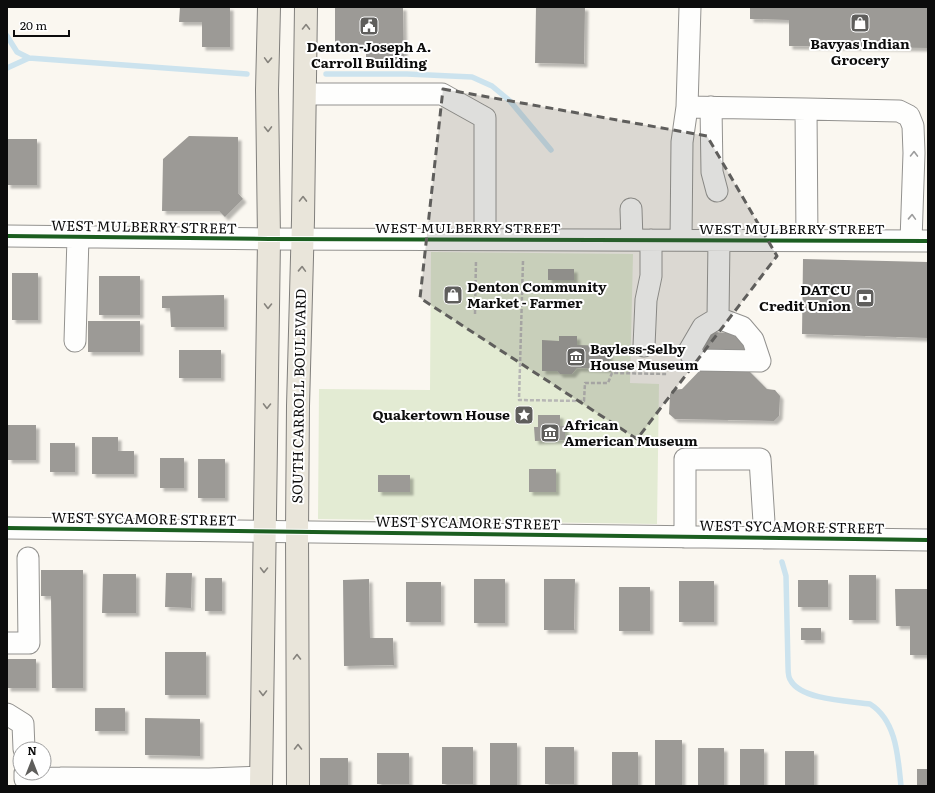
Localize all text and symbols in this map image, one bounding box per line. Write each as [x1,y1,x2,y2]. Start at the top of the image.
scale bar [14,12,69,38]
shop icon: Bavyas Indian Grocery [849,12,871,34]
public building icon: Denton-Joseph A. Carroll Building [358,15,380,37]
text: 20 m [20,16,47,34]
one-way arrow [302,24,310,30]
place label: Bavyas Indian Grocery [810,33,910,69]
place label: Denton-Joseph A. Carroll Building [307,36,431,72]
one-way arrow [264,57,272,63]
one-way arrow [264,126,272,132]
one-way arrow [910,151,918,157]
one-way arrow [299,196,307,202]
street label: WEST MULBERRY STREET [51,214,237,238]
one-way arrow [908,214,916,220]
street label: WEST MULBERRY STREET [375,217,561,237]
street label: WEST MULBERRY STREET [699,218,885,238]
one-way arrow [298,266,306,272]
place label: Denton Community Market - Farmer [467,276,607,312]
place label: DATCU Credit Union [759,279,851,315]
shop icon: Denton Community Market - Farmer [442,284,464,306]
bank icon: DATCU Credit Union [854,287,876,309]
street label: SOUTH CARROLL BOULEVARD [286,288,310,504]
one-way arrow [264,303,272,309]
place label: Bayless-Selby House Museum [590,338,699,374]
museum icon: Bayless-Selby House Museum [565,346,587,368]
one-way arrow [262,403,271,409]
place label: Quakertown House [372,404,510,424]
place icon: Quakertown House [513,404,535,426]
place label: African American Museum [564,414,698,450]
museum icon: African American Museum [539,422,561,444]
street label: WEST SYCAMORE STREET [51,506,237,530]
street label: WEST SYCAMORE STREET [375,510,561,534]
street label: WEST SYCAMORE STREET [699,514,885,538]
one-way arrow [260,567,268,573]
one-way arrow [293,654,301,660]
one-way arrow [258,690,267,696]
north arrow [12,741,52,781]
text: N [27,742,37,758]
one-way arrow [294,744,302,750]

